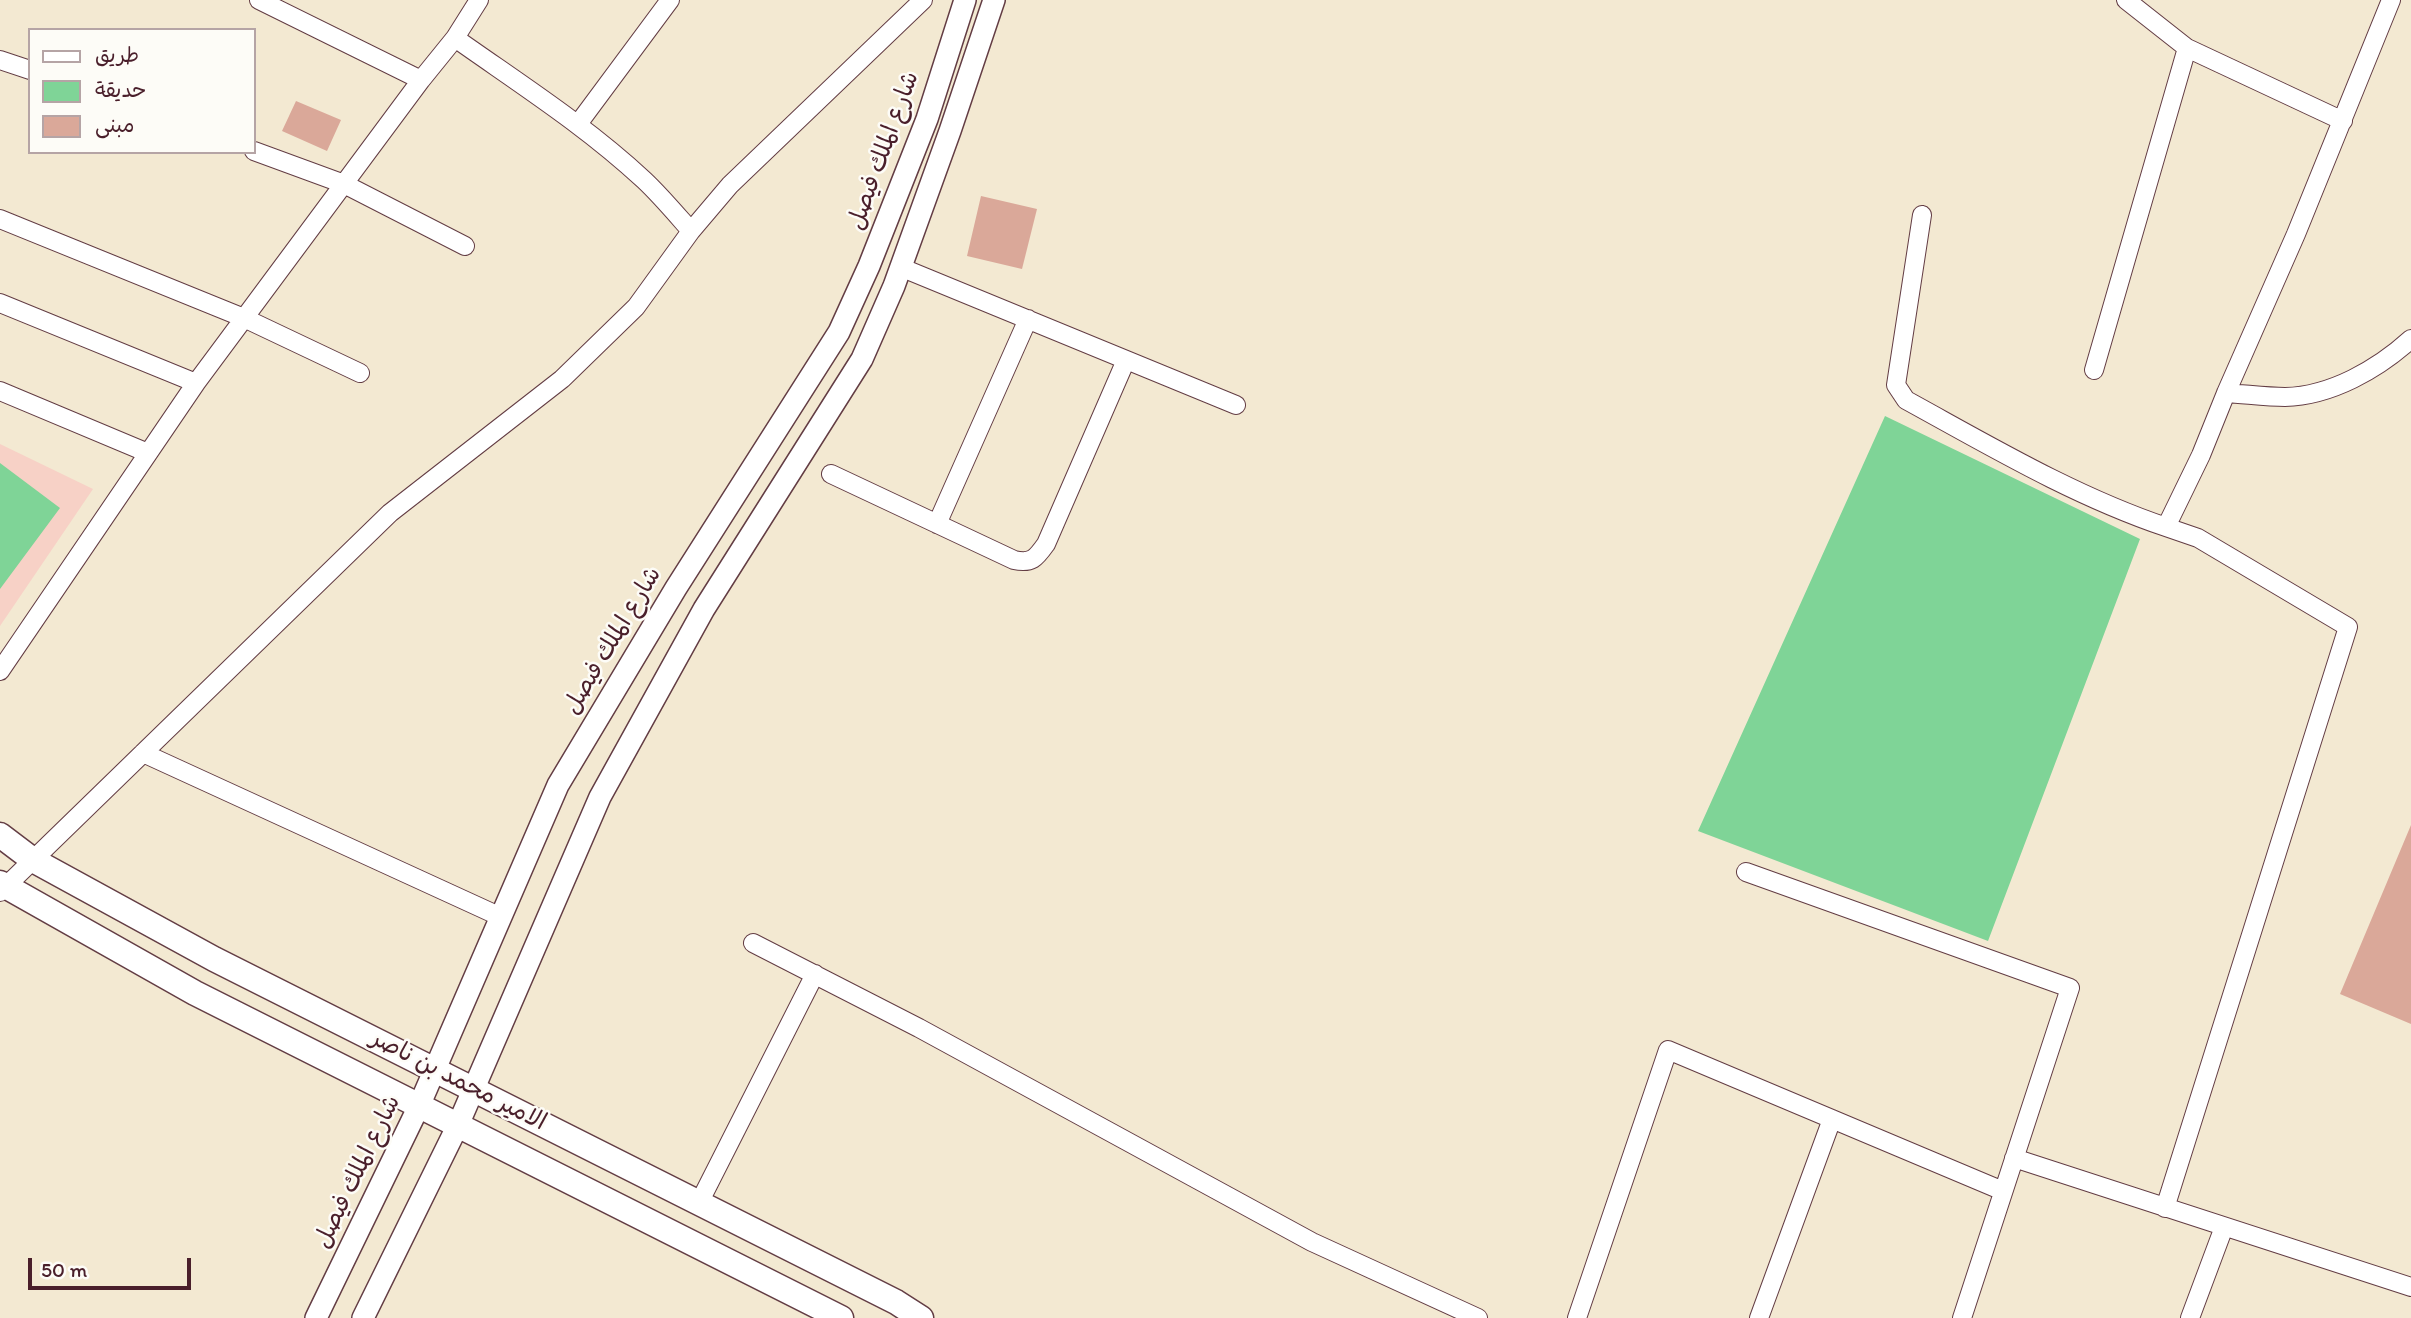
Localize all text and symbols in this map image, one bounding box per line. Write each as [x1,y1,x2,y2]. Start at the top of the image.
legend [28,28,256,154]
text: طريق [95,42,139,67]
street label: شارع الملك فيصل [842,68,926,234]
text: حديقة [95,77,146,102]
text: مبنى [95,112,134,137]
street label: شارع الملك فيصل [558,562,668,720]
street label: الامير محمد بن ناصر [365,1024,551,1138]
street label: شارع الملك فيصل [309,1091,407,1253]
scale bar [32,1244,194,1288]
text: 50 m [41,1257,87,1282]

